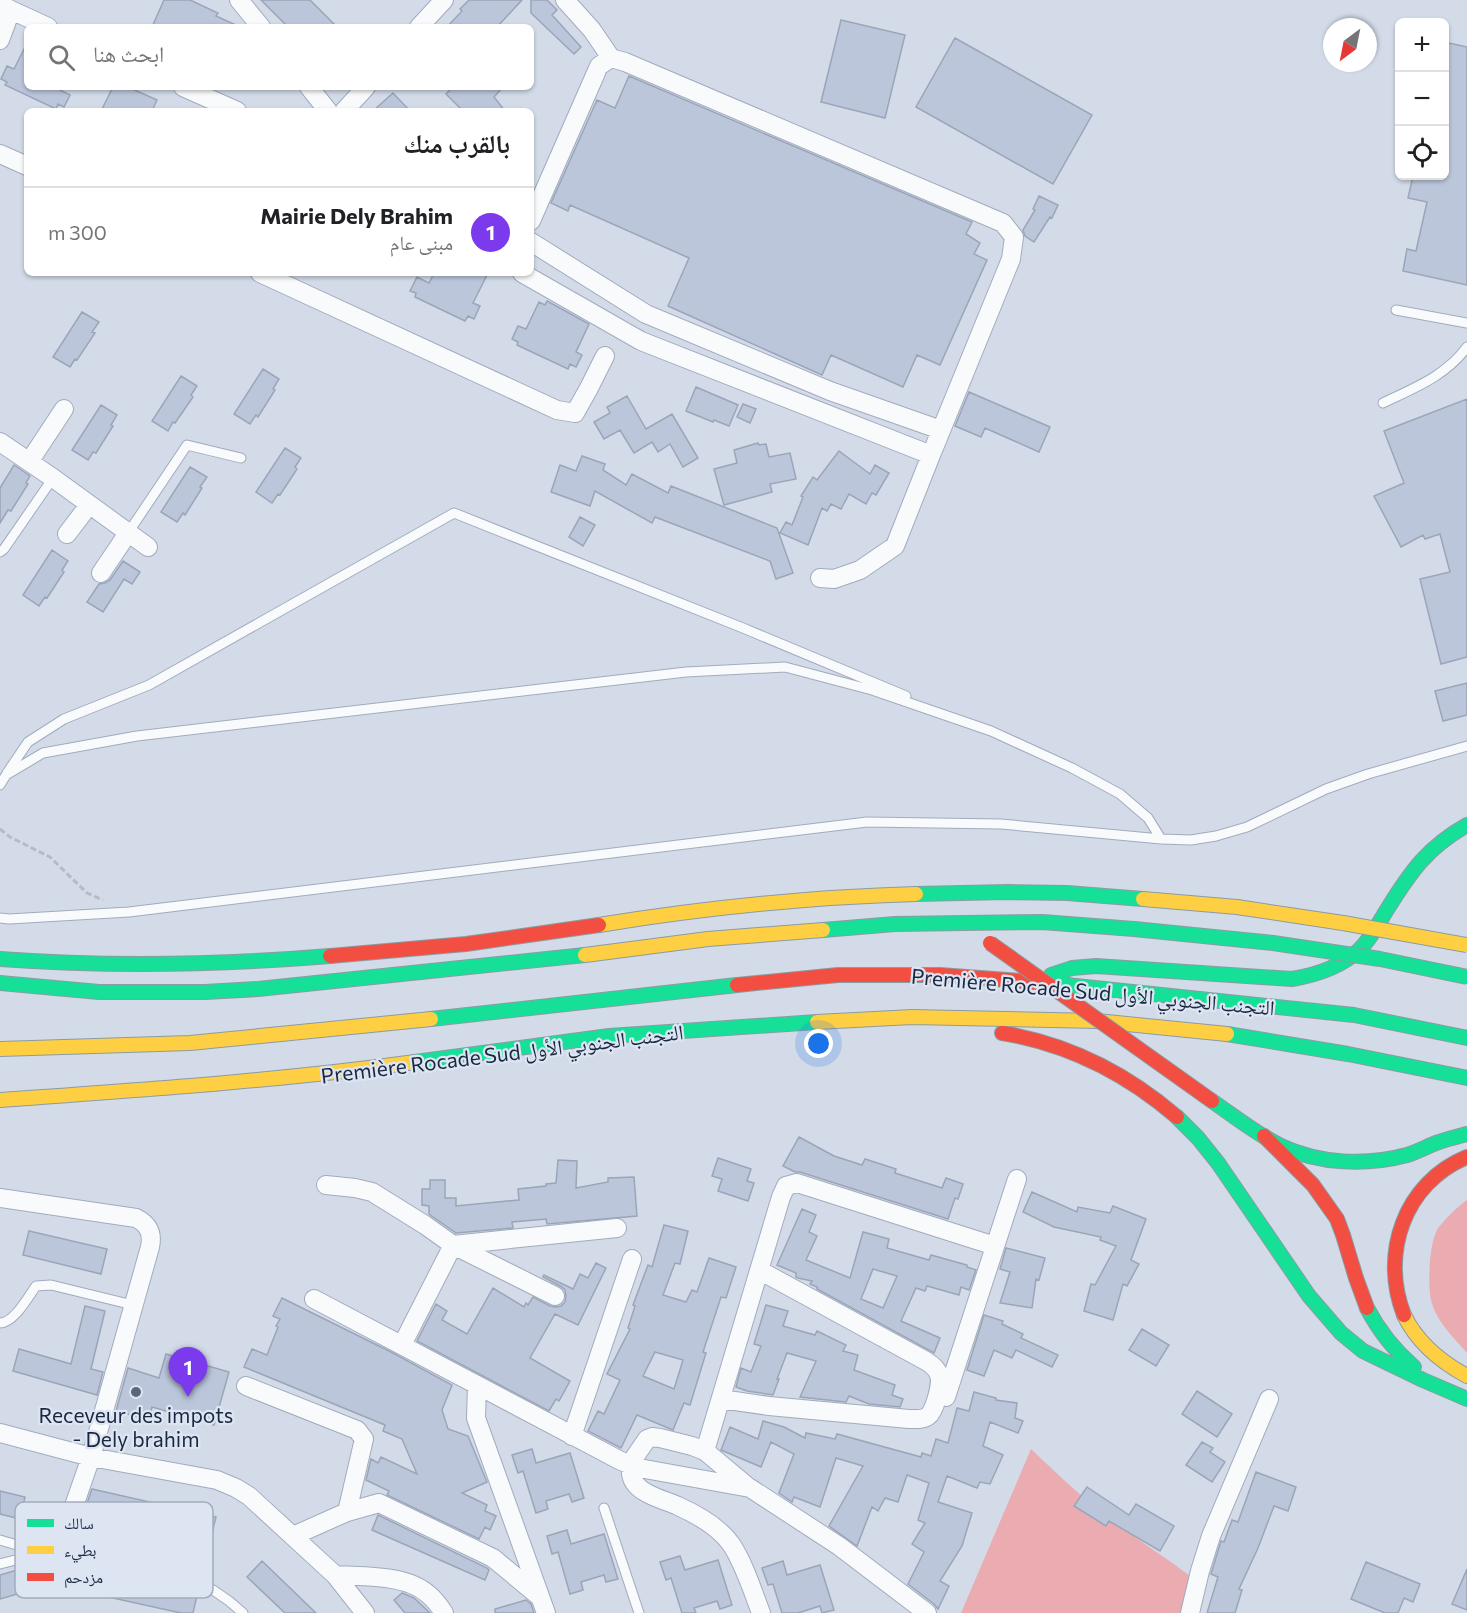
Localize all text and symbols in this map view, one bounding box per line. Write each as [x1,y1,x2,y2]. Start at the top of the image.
north arrow [1323,18,1377,72]
map controls [1395,18,1449,180]
button: + [1395,18,1449,72]
search box [24,24,534,90]
text: ابحث هنا [93,40,164,67]
icon: search [45,41,78,74]
button: − [1395,72,1449,126]
button: locate [1395,126,1449,180]
text: بالقرب منك [404,127,510,158]
text: Mairie Dely Brahim [260,202,453,229]
text: 300 m [48,220,107,244]
text: 1 [486,220,495,244]
text: مبنى عام [390,230,453,254]
street label: Première Rocade Sud التجنب الجنوبي الأول [910,963,1276,1025]
street label: Première Rocade Sud التجنب الجنوبي الأول [319,1018,685,1093]
your location [804,1029,833,1058]
pin: 1 [168,1348,207,1397]
marker: Receveur des impots - Dely brahim [129,1385,143,1399]
place label: Receveur des impots - Dely brahim [39,1402,233,1451]
legend [15,1502,213,1598]
text: سالك [64,1513,94,1532]
text: بطيء [64,1540,96,1563]
text: مزدحم [64,1567,103,1588]

